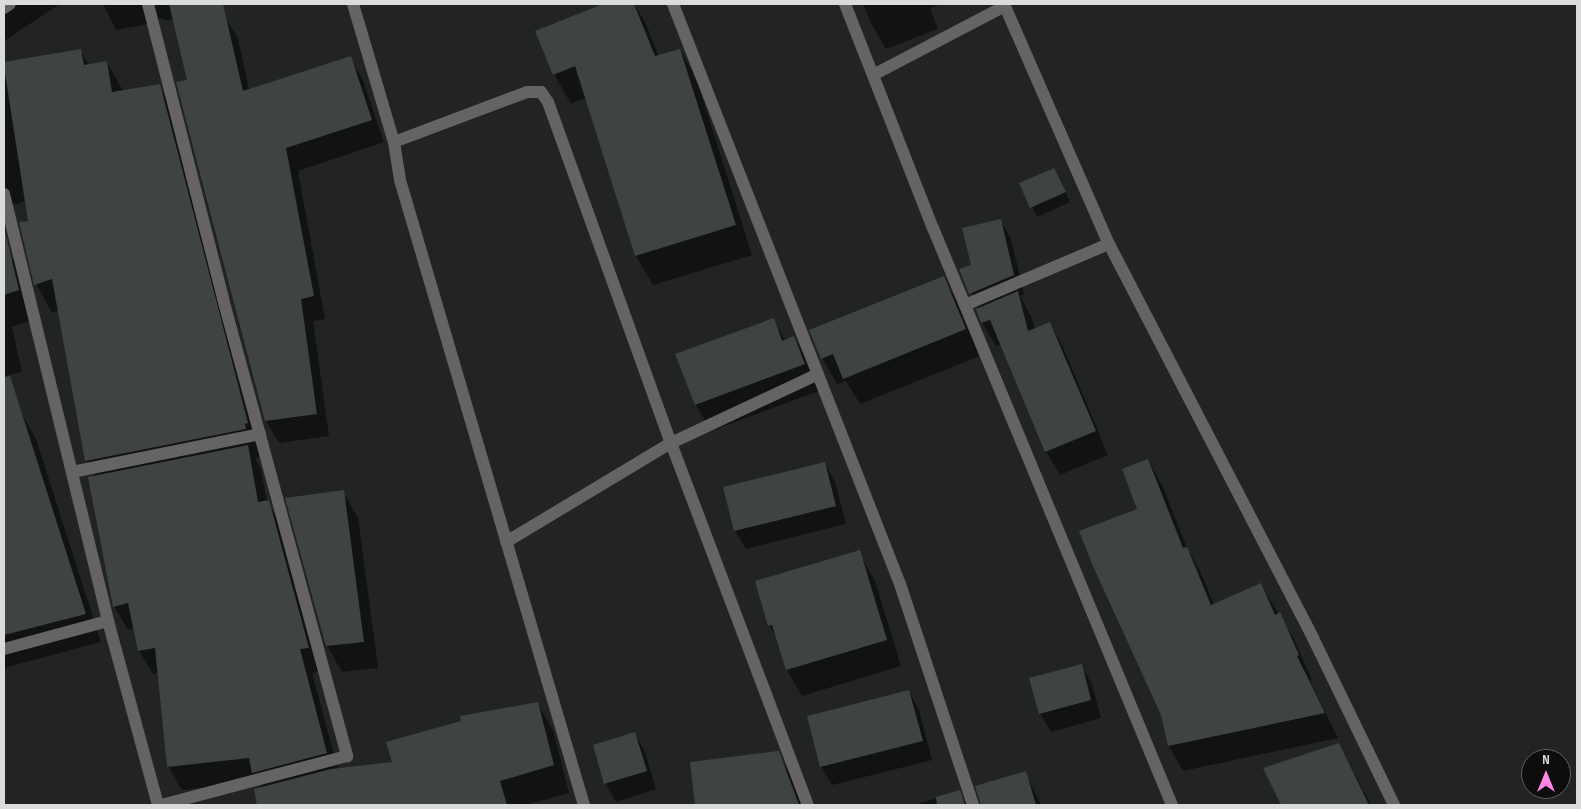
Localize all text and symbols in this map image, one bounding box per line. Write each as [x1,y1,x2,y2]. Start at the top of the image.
north arrow [1521,749,1571,799]
text: N [1542,751,1550,768]

